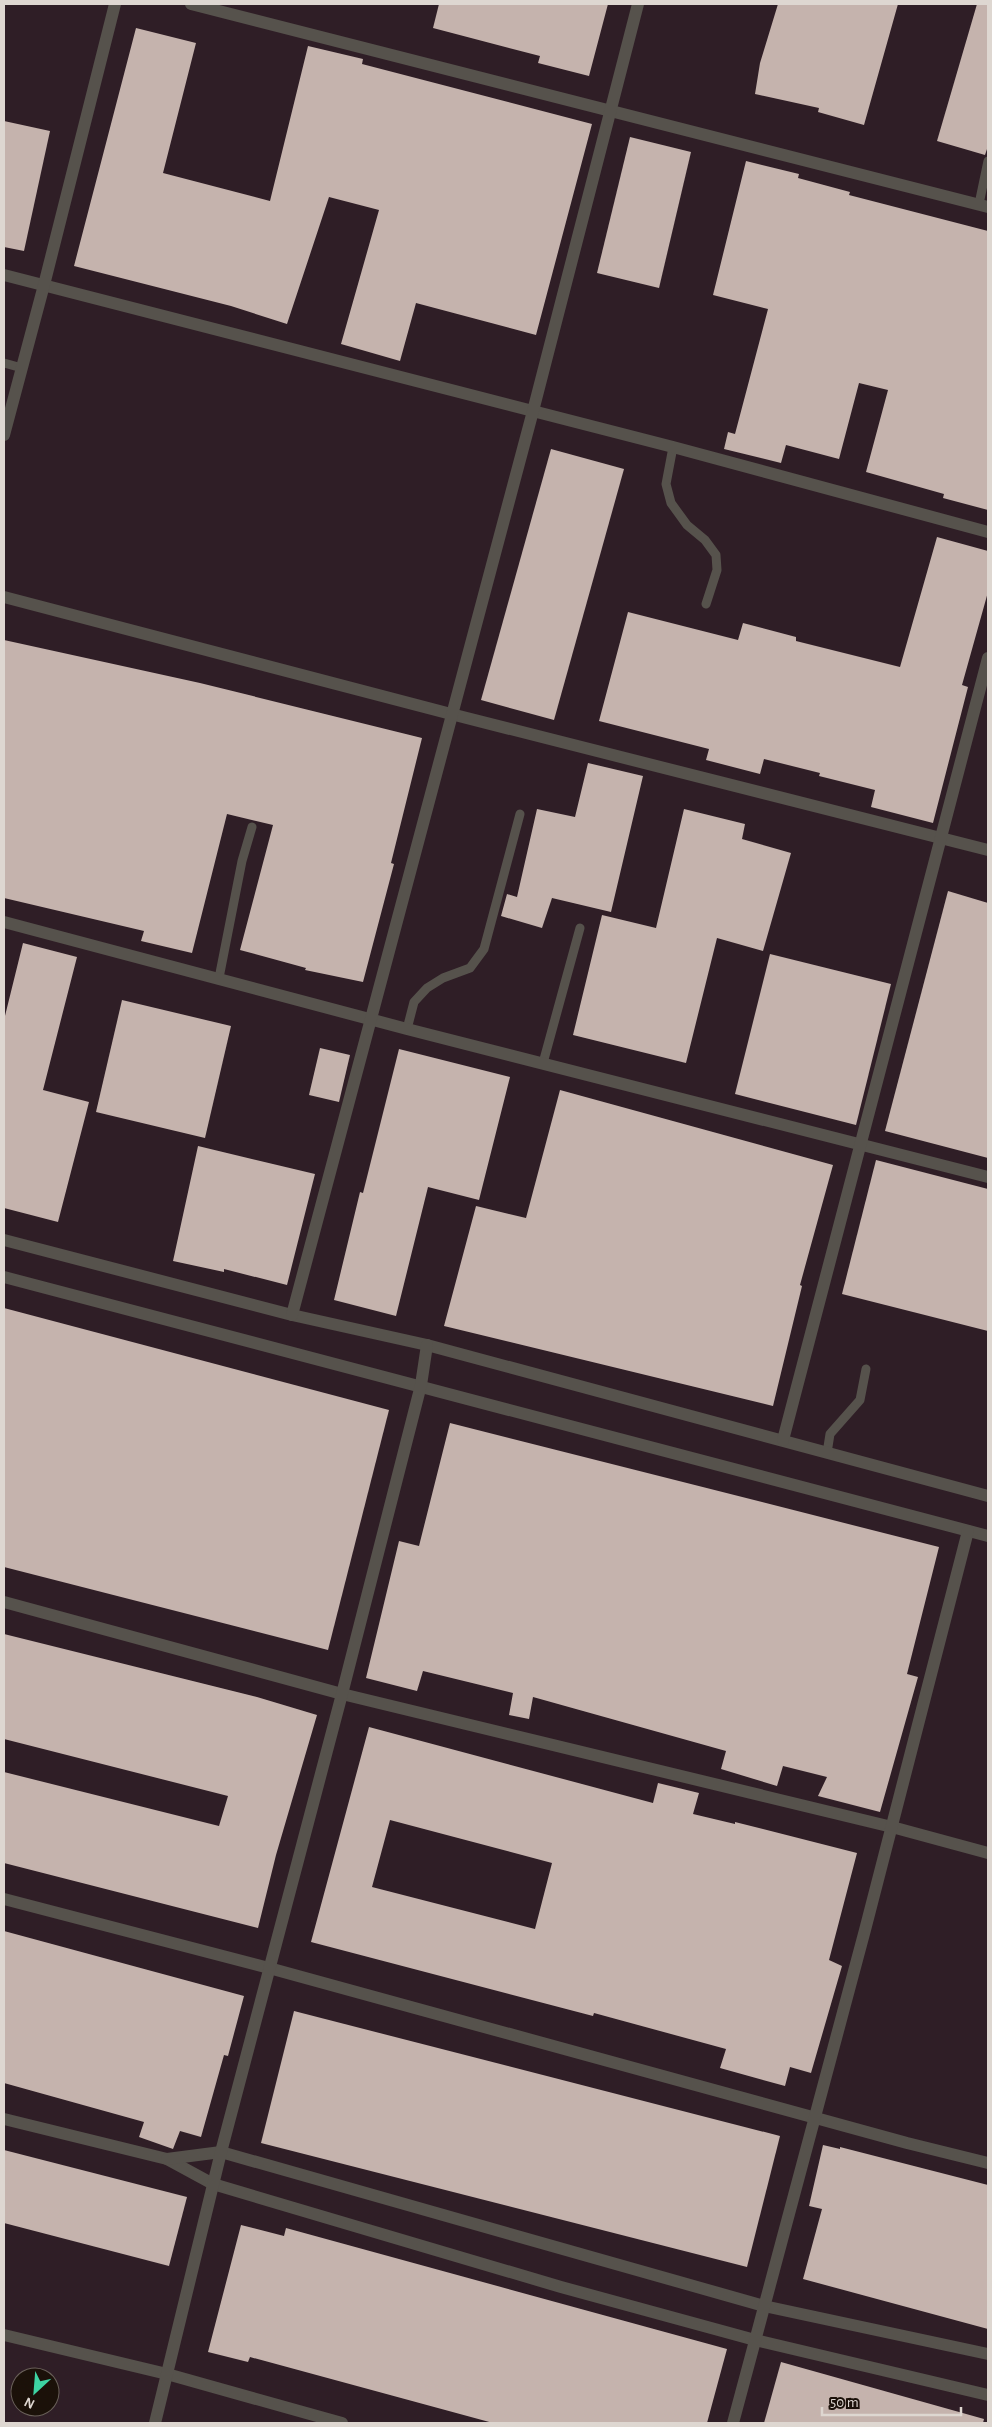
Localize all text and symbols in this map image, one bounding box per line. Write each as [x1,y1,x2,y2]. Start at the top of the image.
north arrow [10,2367,60,2417]
scale bar [822,2384,961,2416]
text: N [22,2394,37,2411]
text: 50 m [830,2395,859,2410]

